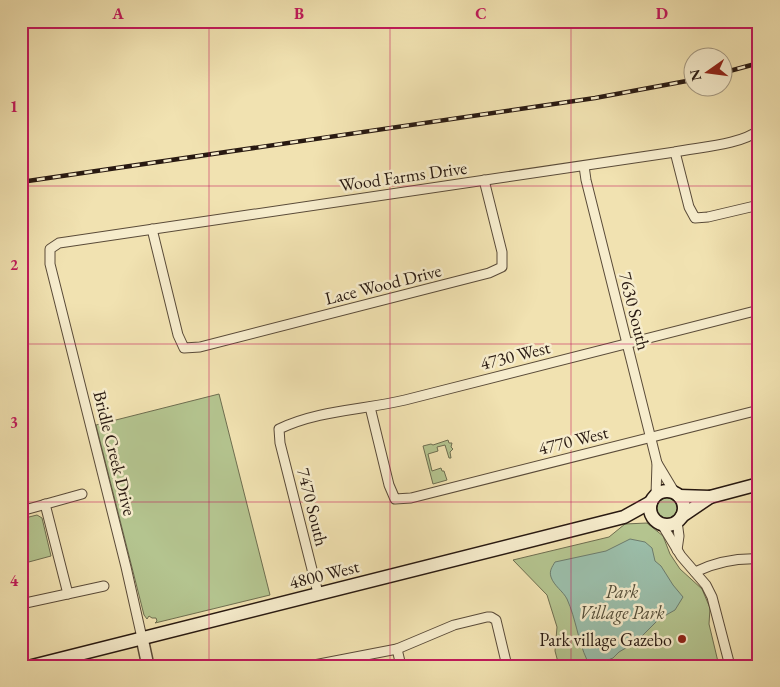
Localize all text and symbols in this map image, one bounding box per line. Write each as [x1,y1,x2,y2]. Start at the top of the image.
text: A [111,3,124,24]
text: B [294,3,304,24]
text: C [475,3,487,24]
text: D [656,3,668,24]
north arrow [682,48,732,98]
text: N [685,67,705,83]
text: 1 [10,96,18,117]
street label: Wood Farms Drive [338,156,468,196]
text: 2 [10,254,19,275]
street label: Lace Wood Drive [323,258,443,310]
street label: 7630 South [614,269,656,353]
street label: 4730 West [478,335,553,375]
street label: Bridle Creek Drive [88,388,142,518]
text: 3 [10,412,18,433]
street label: 4770 West [536,420,611,460]
street label: 7470 South [292,465,334,549]
street label: 4800 West [287,554,362,594]
text: 4 [10,570,19,591]
park label: Park Village Park [579,580,665,625]
place label: Park village Gazebo [539,628,672,651]
marker: Park village Gazebo [676,633,688,645]

